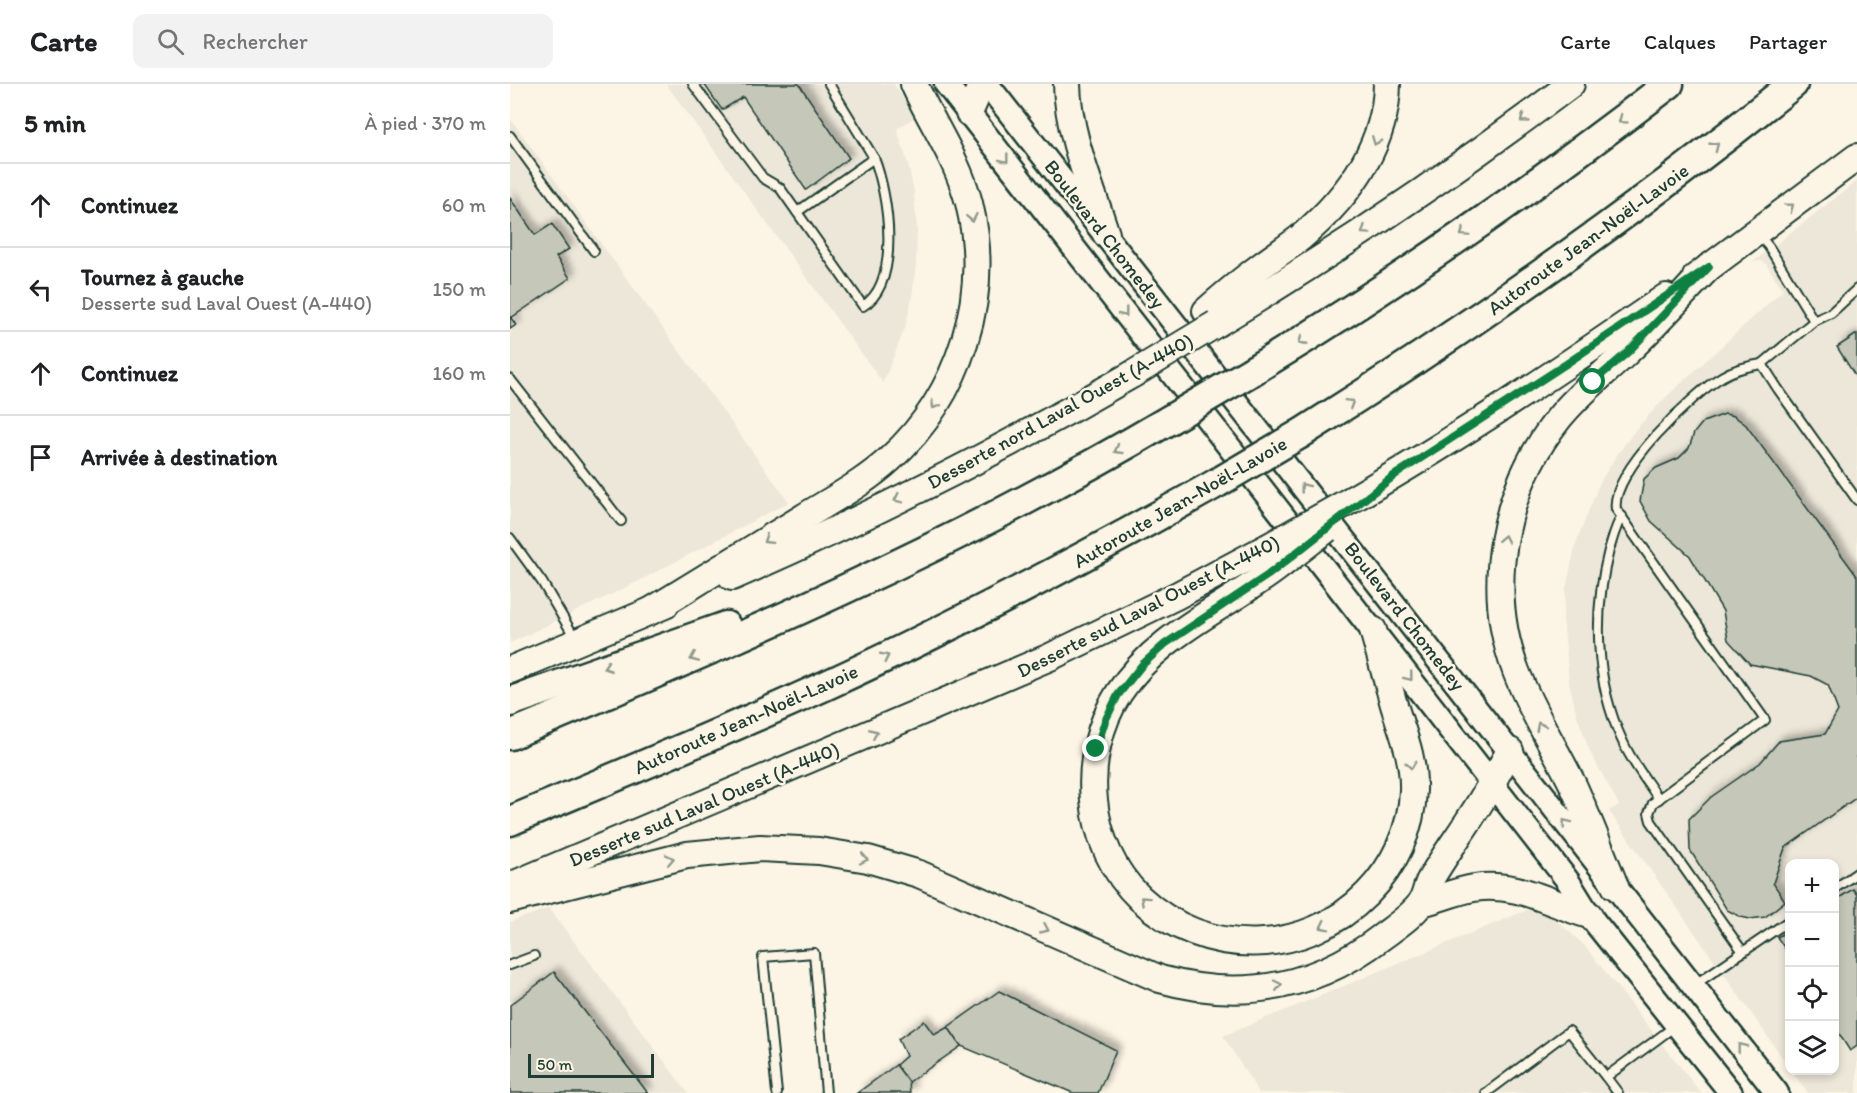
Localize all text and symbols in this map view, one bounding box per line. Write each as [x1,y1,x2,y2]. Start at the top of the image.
search box [133,14,553,68]
text: Carte [30,24,97,58]
icon: search [154,25,187,58]
text: Rechercher [202,28,308,55]
text: Carte [1560,29,1611,54]
text: Calques [1644,29,1716,54]
text: Partager [1749,29,1827,54]
text: 5 min [24,107,86,139]
text: À pied · 370 m [365,111,486,135]
one-way arrow [1520,112,1531,123]
one-way arrow [1618,112,1629,123]
one-way arrow [1370,135,1383,146]
one-way arrow [1709,142,1720,153]
one-way arrow [997,152,1008,163]
street label: Boulevard Chomedey [1039,155,1171,314]
street label: Autoroute Jean-Noël-Lavoie [1483,158,1693,320]
icon: ahead [24,189,57,222]
text: Continuez [81,192,178,219]
text: 60 m [442,193,486,217]
one-way arrow [1783,203,1794,214]
one-way arrow [965,213,978,223]
one-way arrow [1360,224,1371,235]
one-way arrow [1460,226,1471,237]
text: Tournez à gauche [81,264,244,291]
icon: left [24,273,57,306]
text: 150 m [433,277,486,301]
text: Desserte sud Laval Ouest (A-440) [81,291,372,315]
one-way arrow [1117,306,1128,317]
street label: Desserte nord Laval Ouest (A-440) [923,328,1197,494]
one-way arrow [1297,334,1308,345]
icon: ahead [24,357,57,390]
text: Continuez [81,360,178,387]
text: 160 m [433,361,486,385]
route start [1579,368,1605,394]
one-way arrow [1344,398,1354,410]
one-way arrow [931,399,943,409]
street label: Autoroute Jean-Noël-Lavoie [1069,431,1291,573]
icon: arrive [24,441,57,474]
one-way arrow [1114,442,1125,454]
text: Arrivée à destination [81,444,277,471]
one-way arrow [1300,483,1311,494]
one-way arrow [894,492,905,504]
street label: Desserte sud Laval Ouest (A-440) [1013,529,1283,683]
one-way arrow [763,532,773,544]
one-way arrow [1498,534,1510,543]
street label: Boulevard Chomedey [1339,537,1471,696]
one-way arrow [689,651,700,663]
one-way arrow [878,653,889,665]
street label: Autoroute Jean-Noël-Lavoie [630,659,862,779]
one-way arrow [602,660,613,673]
one-way arrow [1401,670,1412,681]
one-way arrow [1536,722,1547,733]
one-way arrow [867,728,878,740]
route end [1082,735,1108,761]
street label: Desserte sud Laval Ouest (A-440) [565,736,843,872]
one-way arrow [1404,760,1417,770]
one-way arrow [1563,819,1574,830]
one-way arrow [859,851,869,864]
one-way arrow [665,853,675,866]
map controls [1785,859,1839,1075]
button: + [1785,859,1839,913]
one-way arrow [1140,896,1150,907]
button: − [1785,913,1839,967]
one-way arrow [1320,918,1331,930]
one-way arrow [1039,922,1050,934]
button: locate [1785,967,1839,1021]
one-way arrow [1273,980,1283,993]
button: layers [1785,1021,1839,1075]
one-way arrow [1737,1043,1748,1054]
scale bar [528,1051,654,1078]
text: 50 m [537,1055,572,1074]

